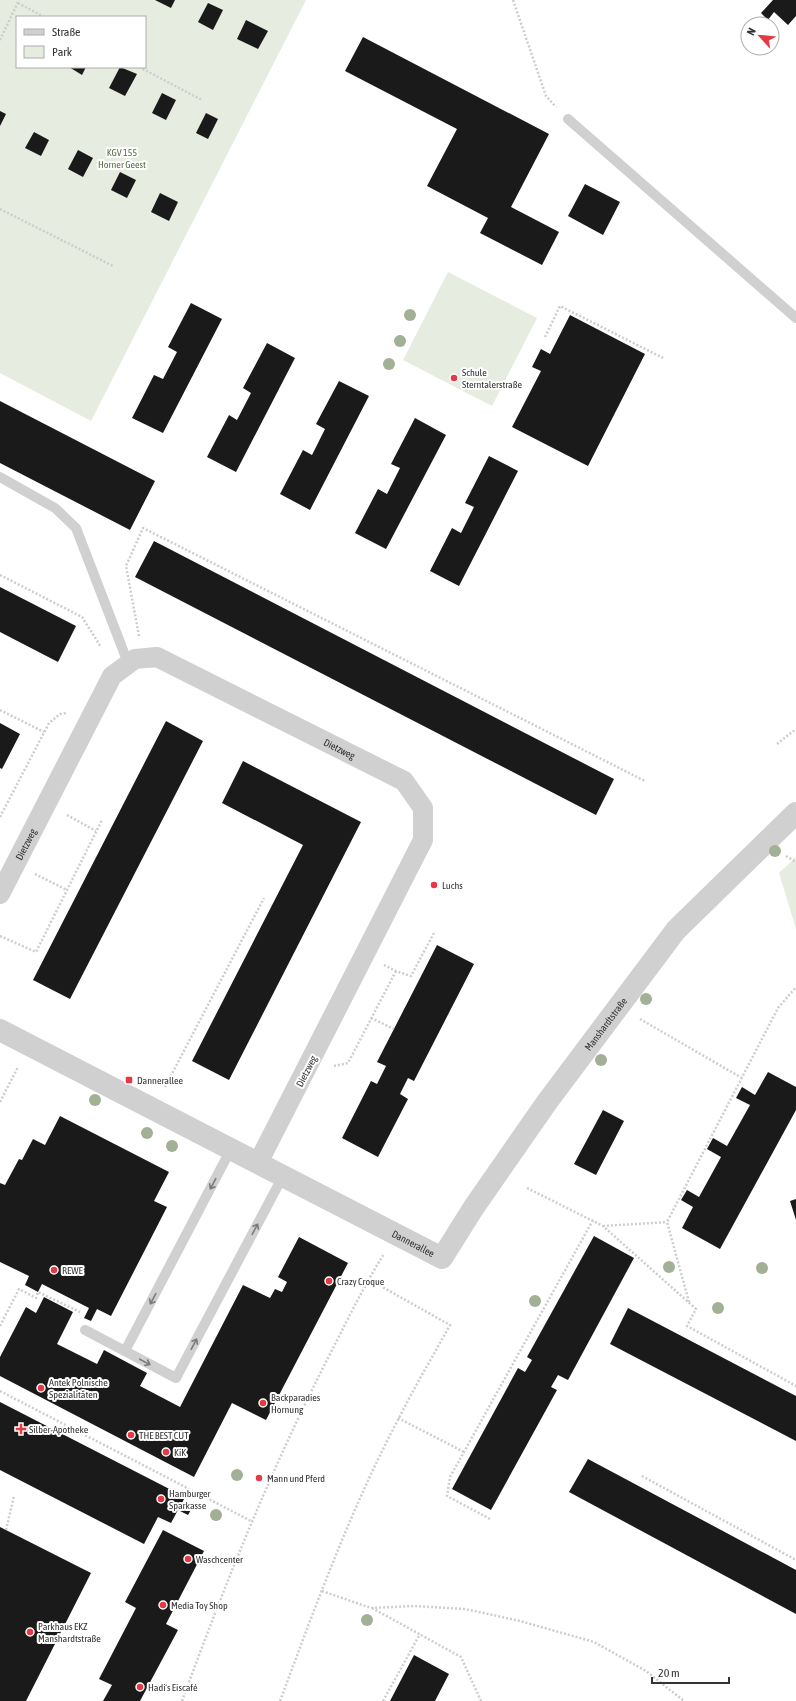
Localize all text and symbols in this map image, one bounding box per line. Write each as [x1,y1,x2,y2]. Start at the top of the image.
legend [16,16,146,68]
north arrow [740,16,780,56]
text: Straße [52,25,80,39]
text: N [744,26,758,37]
text: Park [52,45,73,59]
park label: KGV 155 Horner Geest [98,147,146,170]
place label: Schule Sterntalerstraße [462,367,522,390]
marker: Schule Sterntalerstraße [449,373,459,383]
street label: Dietzweg [322,737,357,762]
street label: Dietzweg [13,826,39,862]
marker: Luchs [429,880,439,890]
place label: Luchs [442,880,463,891]
street label: Manshardtstraße [583,995,629,1053]
street label: Dietzweg [294,1053,319,1089]
marker: Dannerallee [124,1075,134,1085]
place label: Dannerallee [137,1075,184,1086]
one-way arrow [209,1177,216,1189]
one-way arrow [251,1223,259,1235]
street label: Dannerallee [390,1228,436,1259]
marker: REWE [49,1265,59,1275]
place label: REWE [62,1265,84,1276]
marker: Crazy Croque [324,1276,334,1286]
place label: Crazy Croque [337,1276,385,1287]
one-way arrow [148,1292,156,1304]
one-way arrow [190,1338,198,1350]
one-way arrow [139,1358,151,1366]
place label: Antek Polnische Spezialitäten [49,1377,108,1400]
marker: Antek Polnische Spezialitäten [36,1383,46,1393]
place label: Backparadies Hornung [271,1392,321,1415]
marker: Backparadies Hornung [258,1398,268,1408]
marker: Silber-Apotheke [16,1424,26,1434]
place label: Silber-Apotheke [29,1424,89,1435]
marker: THE BEST CUT [126,1430,136,1440]
place label: THE BEST CUT [139,1430,189,1441]
marker: KiK [161,1447,171,1457]
place label: KiK [174,1447,186,1458]
marker: Mann und Pferd [254,1473,264,1483]
place label: Mann und Pferd [267,1473,325,1484]
place label: Hamburger Sparkasse [169,1488,212,1511]
marker: Hamburger Sparkasse [156,1494,166,1504]
marker: Waschcenter [183,1554,193,1564]
place label: Waschcenter [196,1554,244,1565]
marker: Media Toy Shop [158,1600,168,1610]
place label: Media Toy Shop [171,1600,228,1611]
place label: Parkhaus EKZ Manshardtstraße [38,1621,101,1644]
marker: Parkhaus EKZ Manshardtstraße [25,1627,35,1637]
scale bar [652,1659,729,1685]
text: 20 m [658,1666,680,1680]
marker: Hadi´s Eiscafé [135,1682,145,1692]
place label: Hadi´s Eiscafé [148,1682,198,1693]

